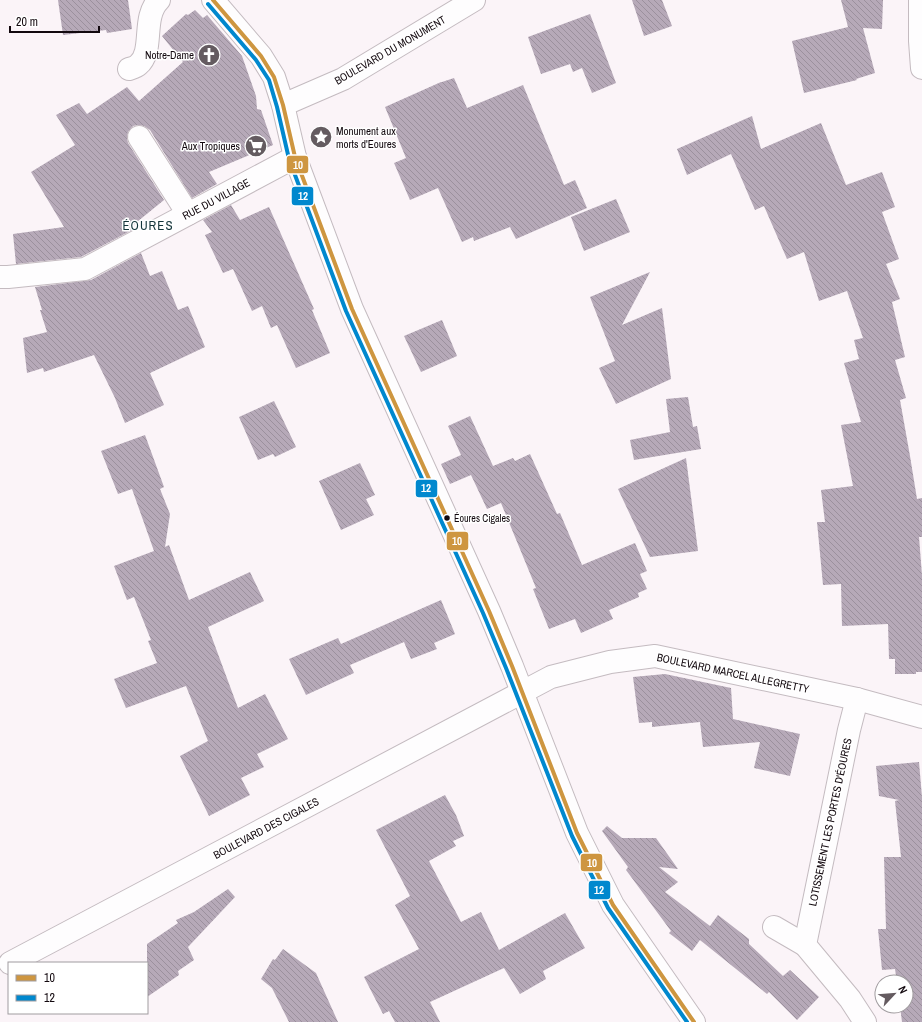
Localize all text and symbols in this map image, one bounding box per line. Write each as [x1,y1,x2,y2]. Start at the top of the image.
scale bar [10,8,99,34]
street label: BOULEVARD DU MONUMENT [332,12,449,88]
text: 20 m [16,14,38,30]
church icon: Notre-Dame [196,42,222,68]
place label: Notre-Dame [145,48,194,62]
place icon: Monument aux morts d'Eoures [308,124,334,150]
place label: Monument aux morts d'Eoures [336,124,397,151]
supermarket icon: Aux Tropiques [243,133,269,159]
place label: Aux Tropiques [181,139,240,153]
line badge: 10 [286,155,309,174]
text: 10 [293,158,303,172]
street label: RUE DU VILLAGE [180,175,252,223]
line badge: 12 [291,186,314,206]
text: 12 [298,189,308,203]
district label: ÉOURES [122,217,174,234]
line badge: 12 [415,479,438,498]
text: 12 [421,481,431,495]
place label: Éoures Cigales [454,512,510,525]
marker: Éoures Cigales [442,513,452,523]
line badge: 10 [446,531,469,551]
text: 10 [452,534,462,548]
street label: BOULEVARD MARCEL ALLEGRETTY [656,650,810,696]
street label: LOTISSEMENT LES PORTES D'ÉOURES [805,737,855,907]
street label: BOULEVARD DES CIGALES [211,794,321,862]
line badge: 10 [580,853,603,872]
text: 10 [587,856,597,870]
line badge: 12 [588,880,611,900]
text: 12 [594,883,604,897]
legend [8,962,148,1014]
text: 10 [44,970,55,986]
north arrow [874,974,914,1014]
text: N [895,984,911,996]
text: 12 [44,990,55,1006]

